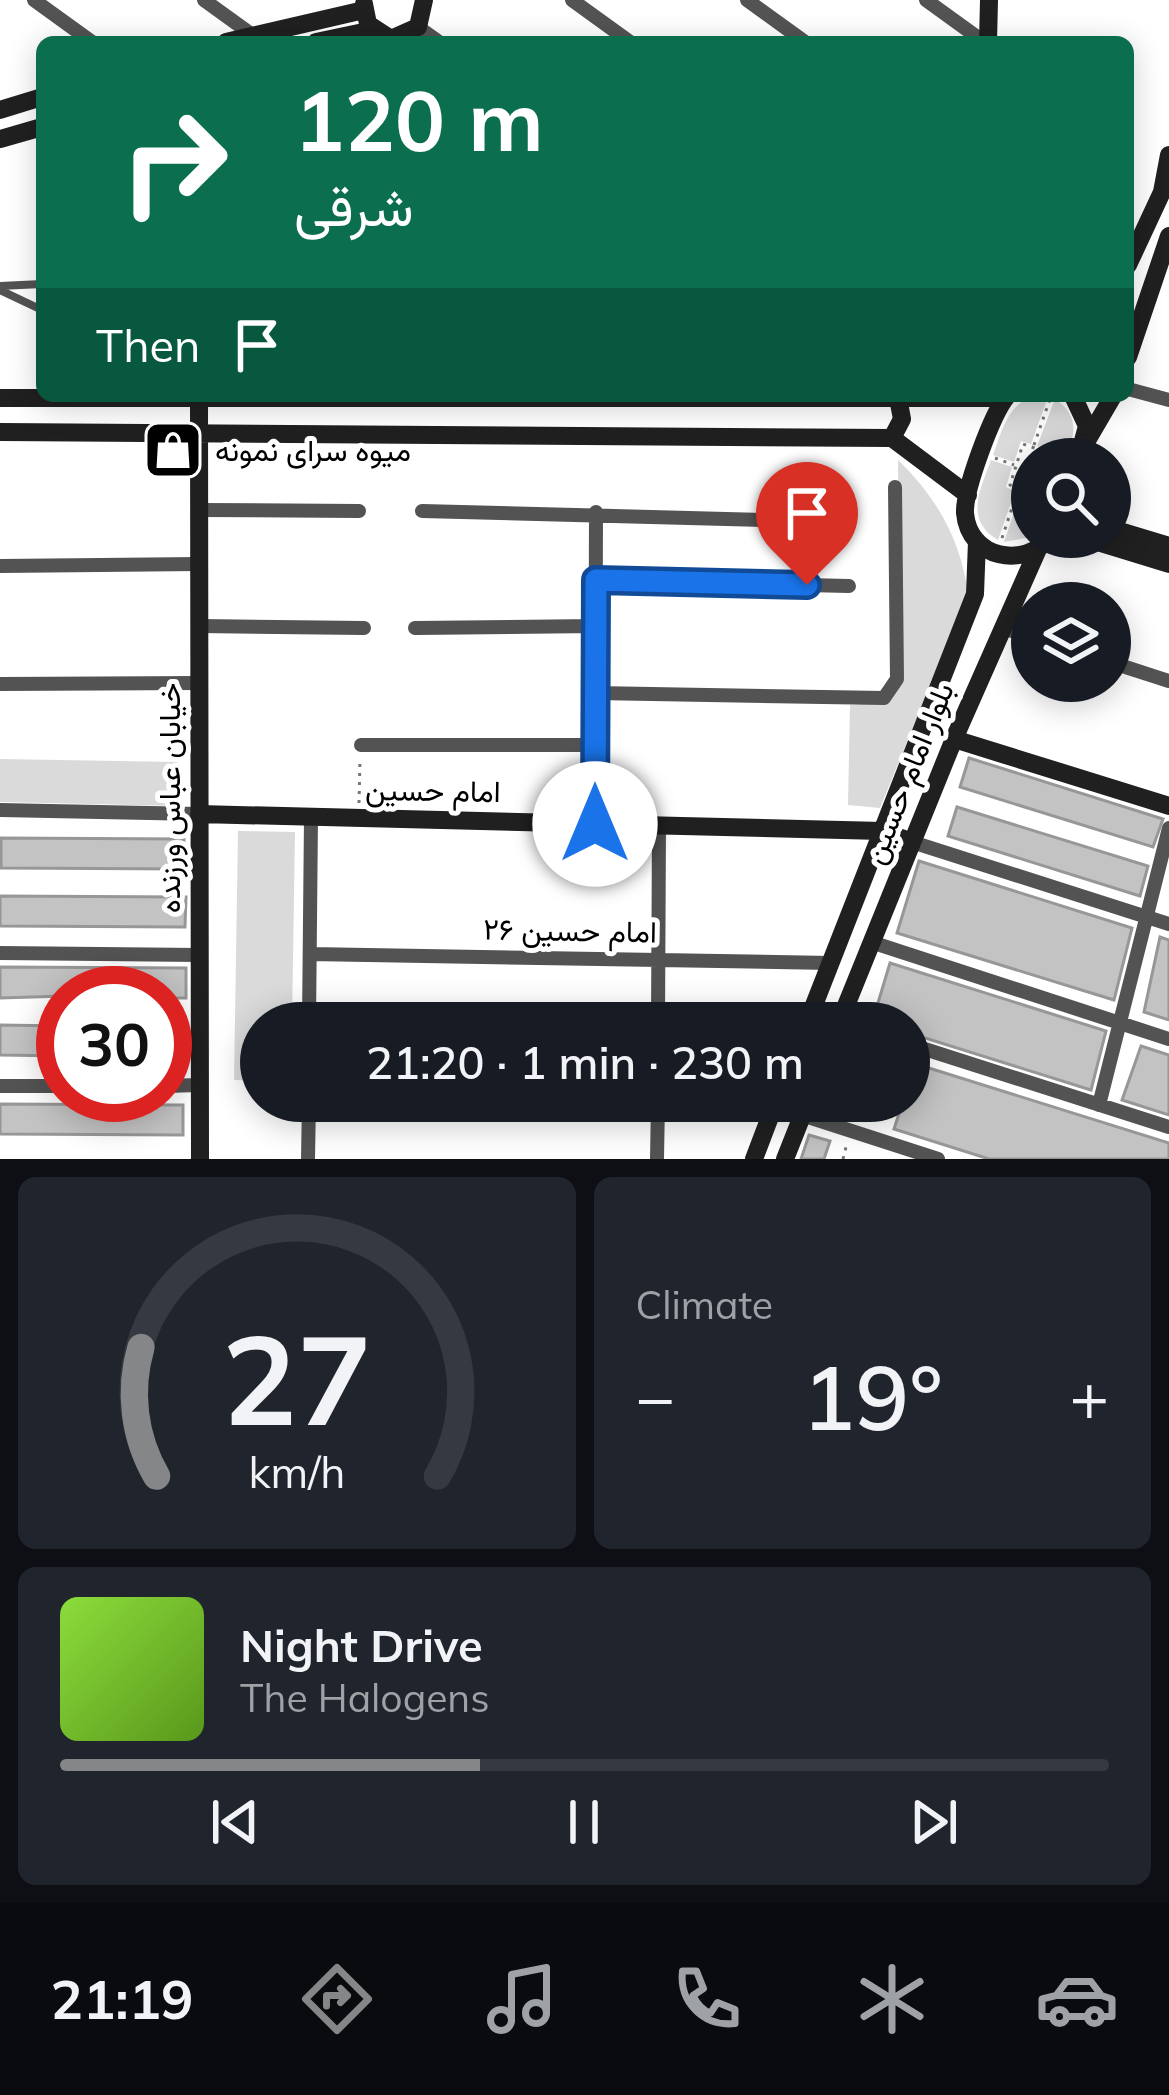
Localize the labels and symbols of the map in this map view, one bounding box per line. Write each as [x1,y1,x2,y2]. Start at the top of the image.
shop icon: میوه سرای نمونه [142,419,204,481]
place label: میوه سرای نمونه [215,431,411,469]
pin [756,462,858,585]
street label: بلوار امام حسین [854,677,963,870]
street label: خیابان عباس ورزنده [150,683,188,913]
position arrow [532,761,658,887]
street label: امام حسین [365,770,501,811]
street label: امام حسین ۲۶ [483,909,657,952]
speed limit sign: 30 [36,966,192,1122]

